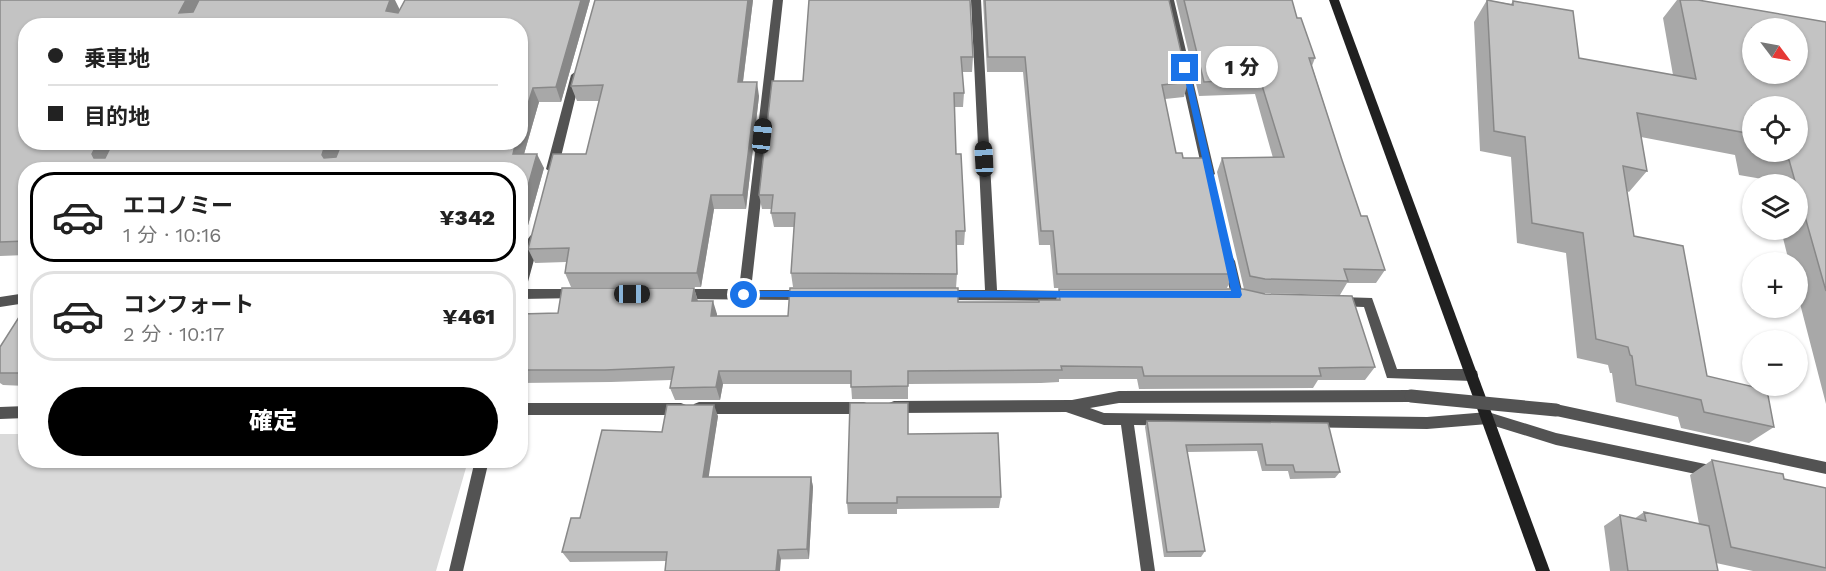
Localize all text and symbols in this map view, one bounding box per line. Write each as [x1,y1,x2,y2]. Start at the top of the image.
north arrow [1742,18,1808,84]
map controls [1742,18,1808,396]
text: 乗車地 [84,46,150,71]
callout: 1 分 [1206,47,1278,89]
route end [1171,54,1198,81]
text: 1 分 [1225,55,1259,79]
button: locate [1742,96,1808,162]
text: 目的地 [84,104,150,129]
car [751,117,773,155]
car [974,141,994,177]
button: layers [1742,174,1808,240]
icon: car [51,190,105,244]
text: エコノミー [123,193,233,218]
text: ¥342 [439,205,495,230]
text: 1 分 · 10:16 [123,223,222,247]
button: + [1742,252,1808,318]
route start [730,281,757,308]
car [614,285,650,303]
icon: car [51,289,105,343]
text: コンフォート [123,292,254,317]
text: ¥461 [443,304,495,329]
text: 2 分 · 10:17 [123,322,224,346]
button: − [1742,330,1808,396]
button: 確定 [48,387,498,456]

